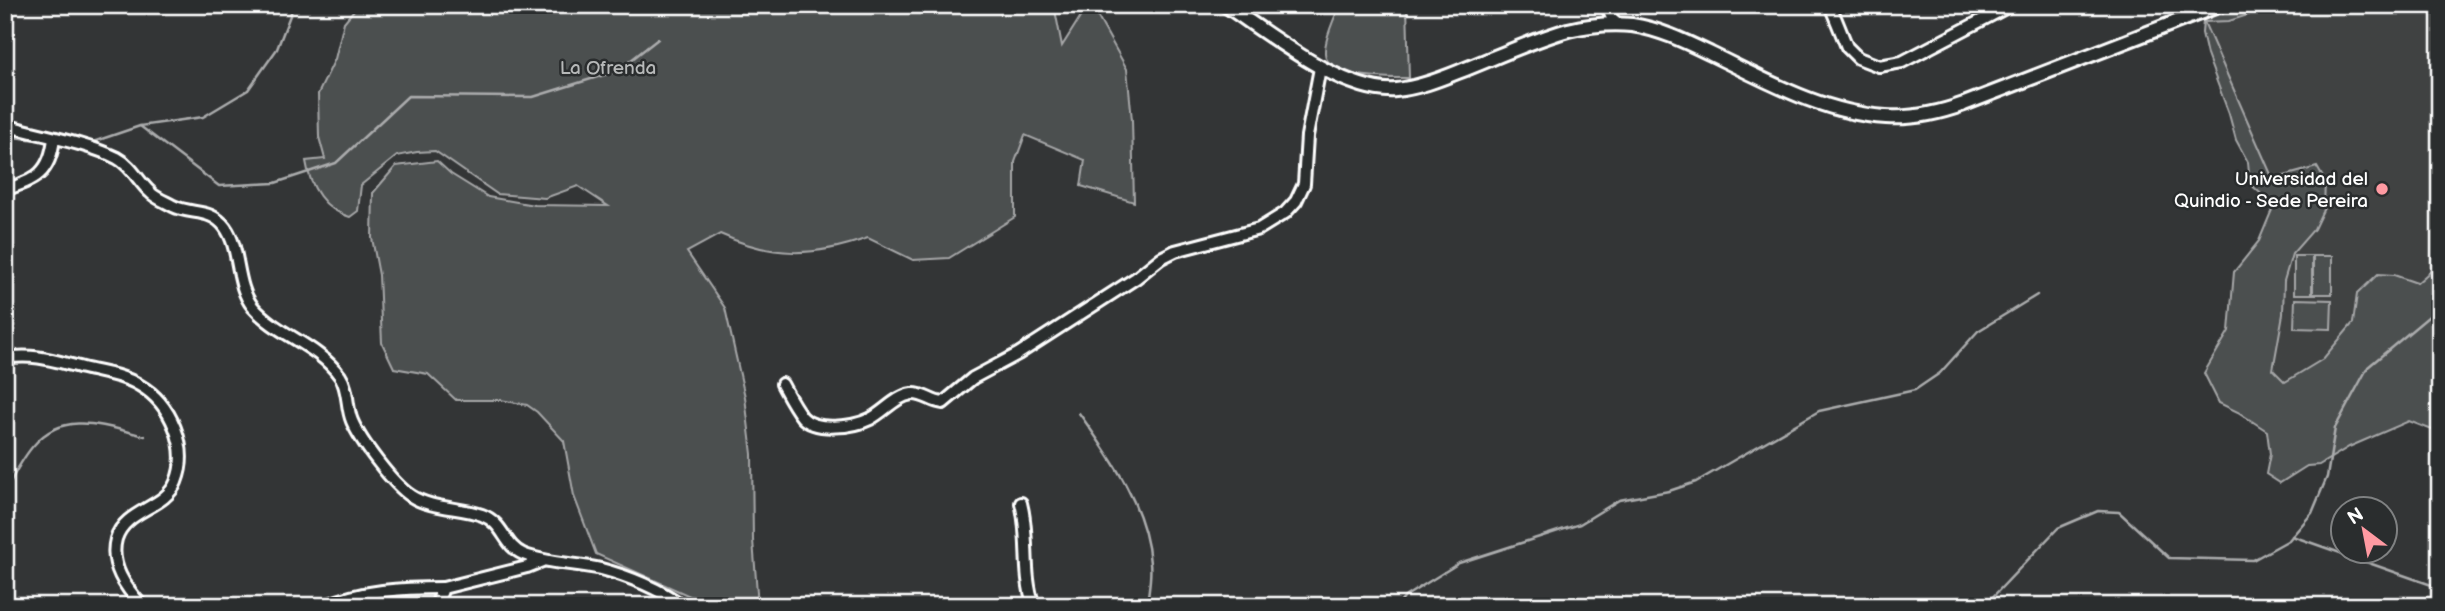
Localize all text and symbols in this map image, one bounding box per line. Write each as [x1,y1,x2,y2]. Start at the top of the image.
park label: La Ofrenda [560,57,656,80]
place label: Universidad del Quindio - Sede Pereira [2174,168,2368,213]
marker: Universidad del Quindio - Sede Pereira [2374,181,2390,197]
north arrow [2330,496,2400,566]
text: N [2344,503,2368,530]

